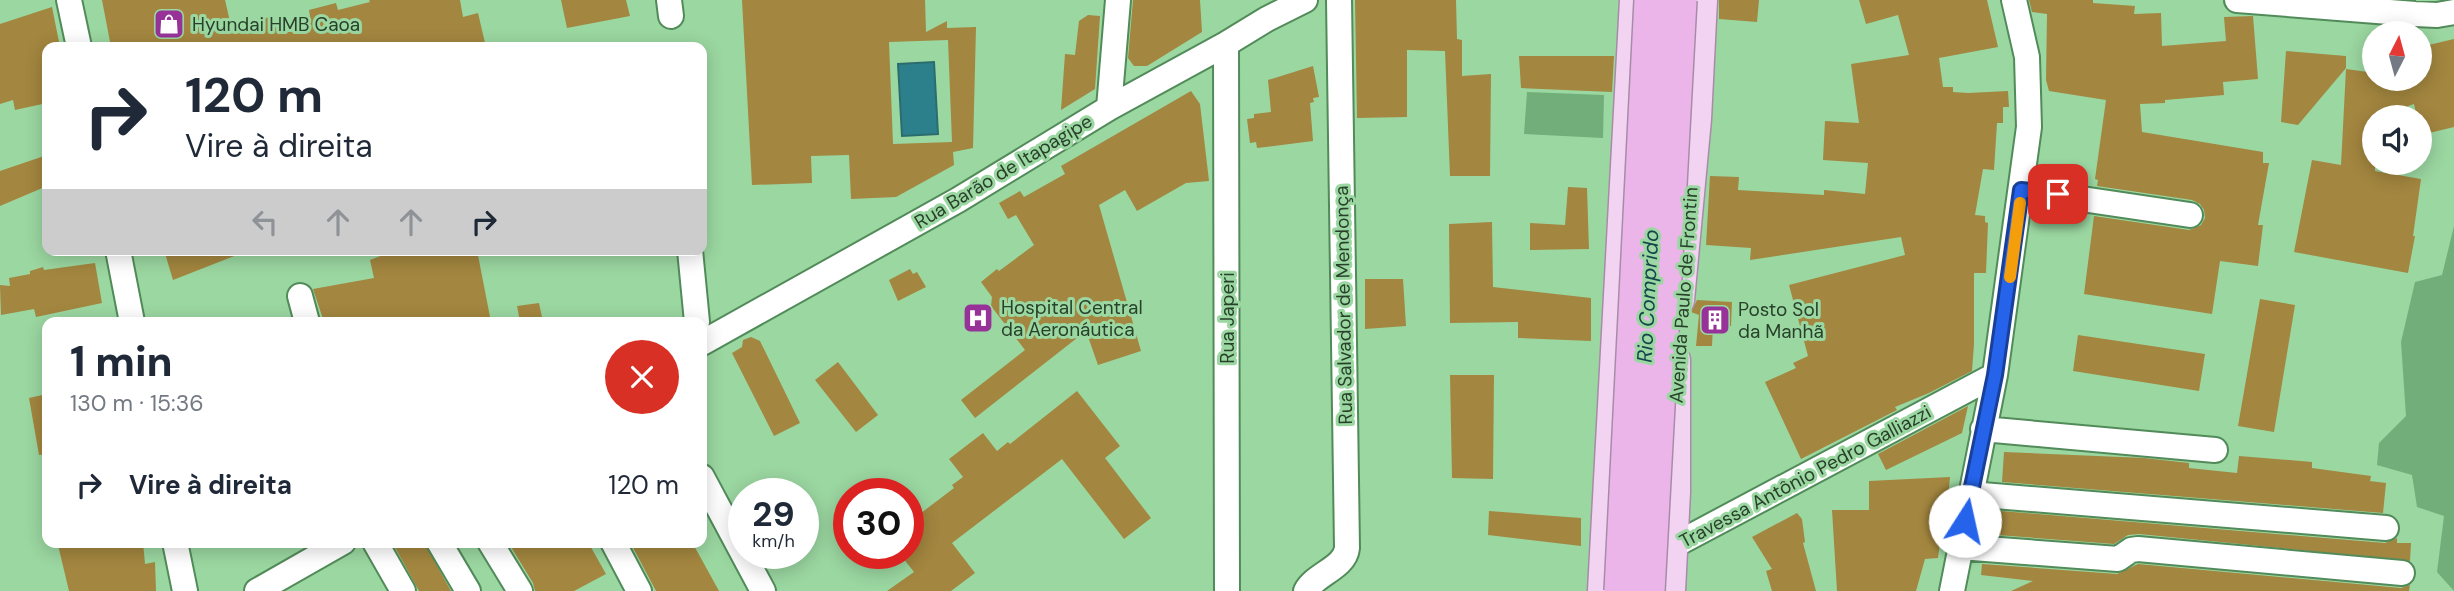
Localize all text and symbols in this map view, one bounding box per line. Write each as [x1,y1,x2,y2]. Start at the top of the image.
shop icon: Hyundai HMB Caoa [152,7,186,41]
place label: Hyundai HMB Caoa [192,12,360,37]
north arrow [2362,21,2432,91]
map controls [2362,21,2432,175]
text: 120 m [185,63,323,127]
icon: right [70,70,161,161]
button: sound [2362,105,2432,175]
street label: Rua Barão de Itapagipe [910,108,1097,234]
text: Vire à direita [185,125,373,167]
pin [2028,164,2088,224]
icon: arrive [2039,175,2077,213]
street label: Rua Salvador de Mendonça [1329,185,1358,425]
street label: Avenida Paulo de Frontin [1663,186,1704,404]
icon: left [246,203,284,241]
icon: ahead [319,203,357,241]
icon: ahead [392,203,430,241]
icon: right [465,203,503,241]
water label: Rio Comprido [1631,229,1665,363]
street label: Rua Japeri [1215,272,1240,364]
place label: Hospital Central da Aeronáutica [1001,295,1143,342]
place label: Posto Sol da Manhã [1738,297,1824,344]
hospital icon: Hospital Central da Aeronáutica [961,301,995,335]
building icon: Posto Sol da Manhã [1698,303,1732,337]
text: 1 min [70,334,173,389]
button: close [605,340,679,414]
text: 130 m · 15:36 [70,388,204,418]
street label: Travessa Antônio Pedro Galliazzi [1675,399,1935,554]
icon: right [70,466,108,504]
text: Vire à direita [129,468,292,502]
text: 120 m [608,468,679,502]
speed limit sign: 30 [833,478,924,569]
position arrow [1928,484,2002,558]
text: 29 [752,491,795,537]
text: km/h [752,529,795,553]

